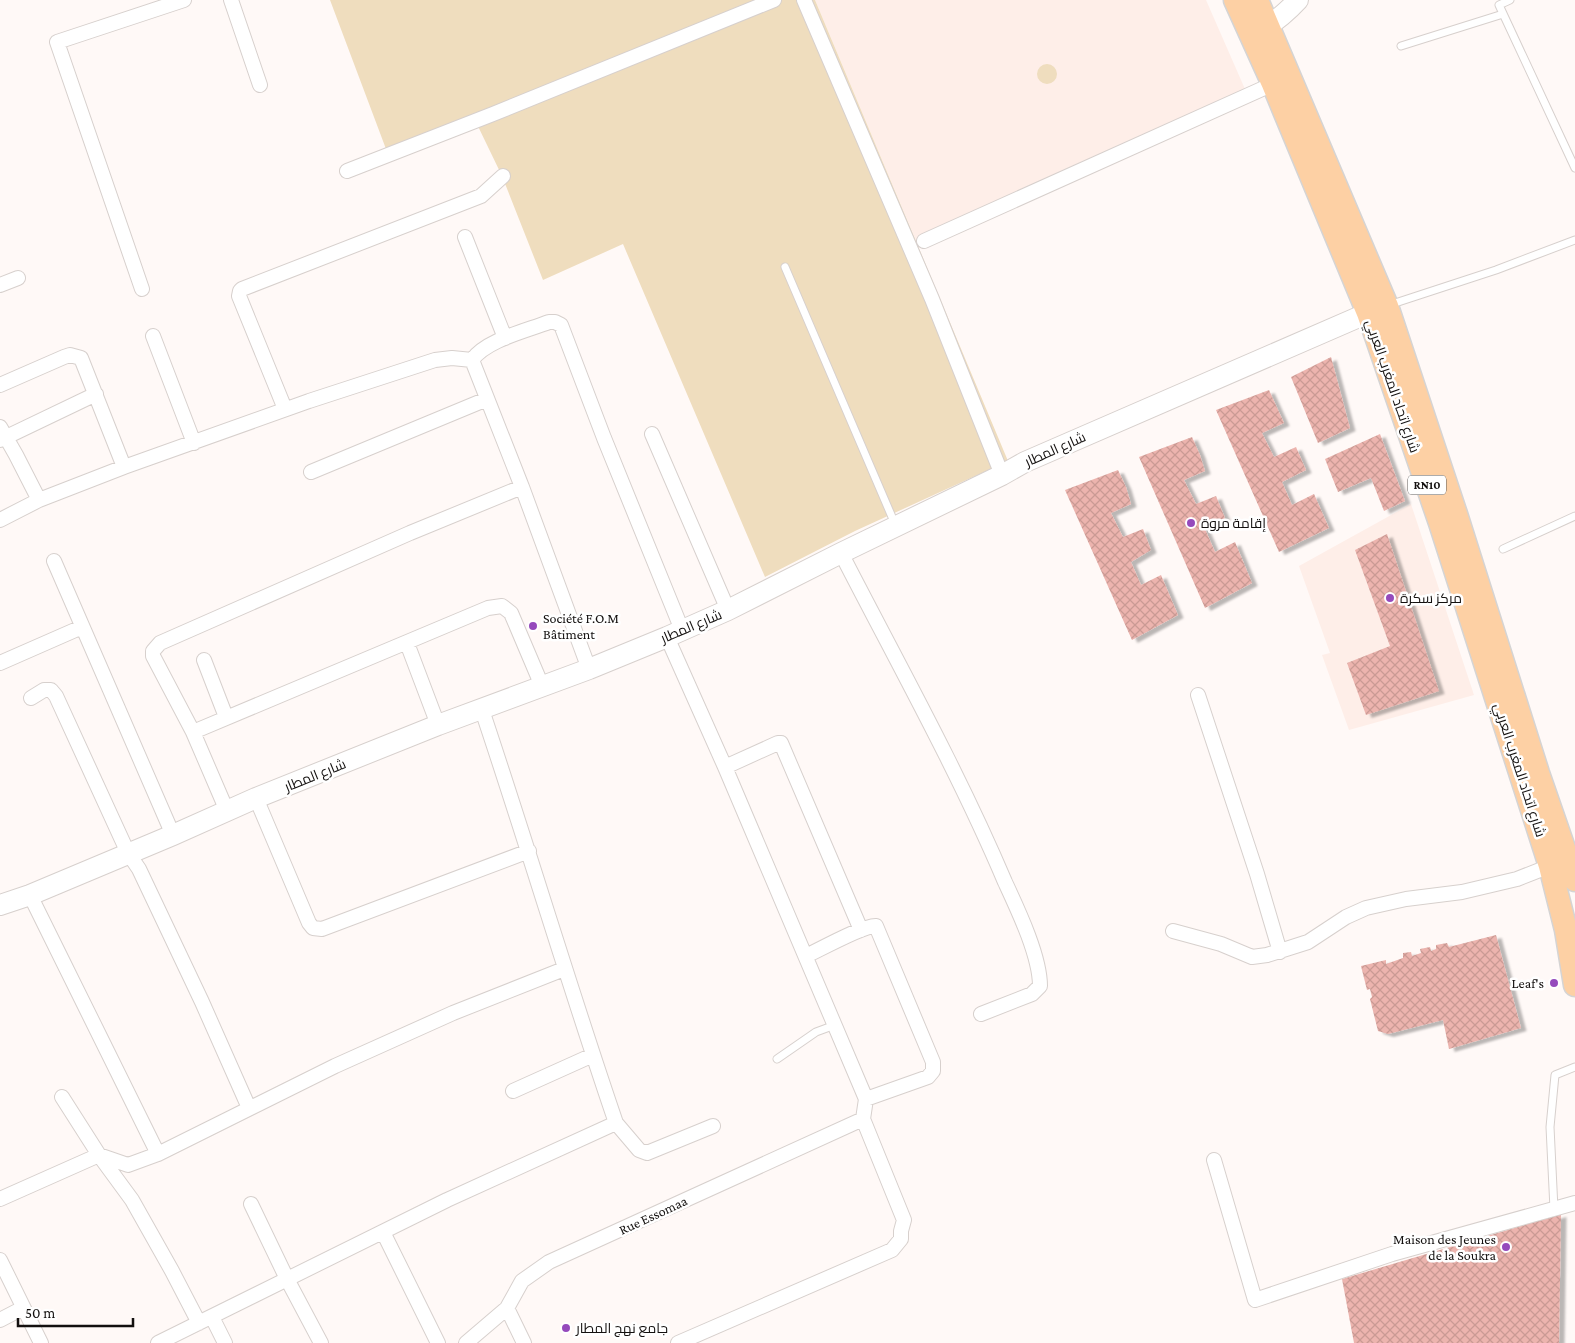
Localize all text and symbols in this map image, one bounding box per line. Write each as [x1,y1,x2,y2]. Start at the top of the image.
street label: شارع اتحاد المغرب العربي [1359,317,1423,456]
street label: شارع المطار [1021,428,1088,471]
road number: RN10 [1408,476,1446,494]
place label: إقامة مروة [1201,515,1266,532]
marker: إقامة مروة [1185,517,1197,529]
place label: مركز سكرة [1400,590,1462,606]
marker: مركز سكرة [1384,592,1396,604]
street label: شارع المطار [657,606,724,647]
place label: Société F.O.M Bâtiment [543,610,619,642]
marker: Société F.O.M Bâtiment [527,620,539,632]
street label: شارع اتحاد المغرب العربي [1487,701,1549,840]
street label: شارع المطار [281,755,349,796]
place label: Leaf's [1512,975,1544,991]
marker: Leaf's [1548,977,1560,989]
street label: Rue Essomaa [616,1192,690,1238]
place label: Maison des Jeunes de la Soukra [1393,1231,1497,1263]
marker: Maison des Jeunes de la Soukra [1500,1241,1512,1253]
scale bar [18,1296,132,1328]
text: 50 m [25,1305,55,1321]
place label: جامع نهج المطار [575,1320,668,1337]
marker: جامع نهج المطار [560,1322,572,1334]

